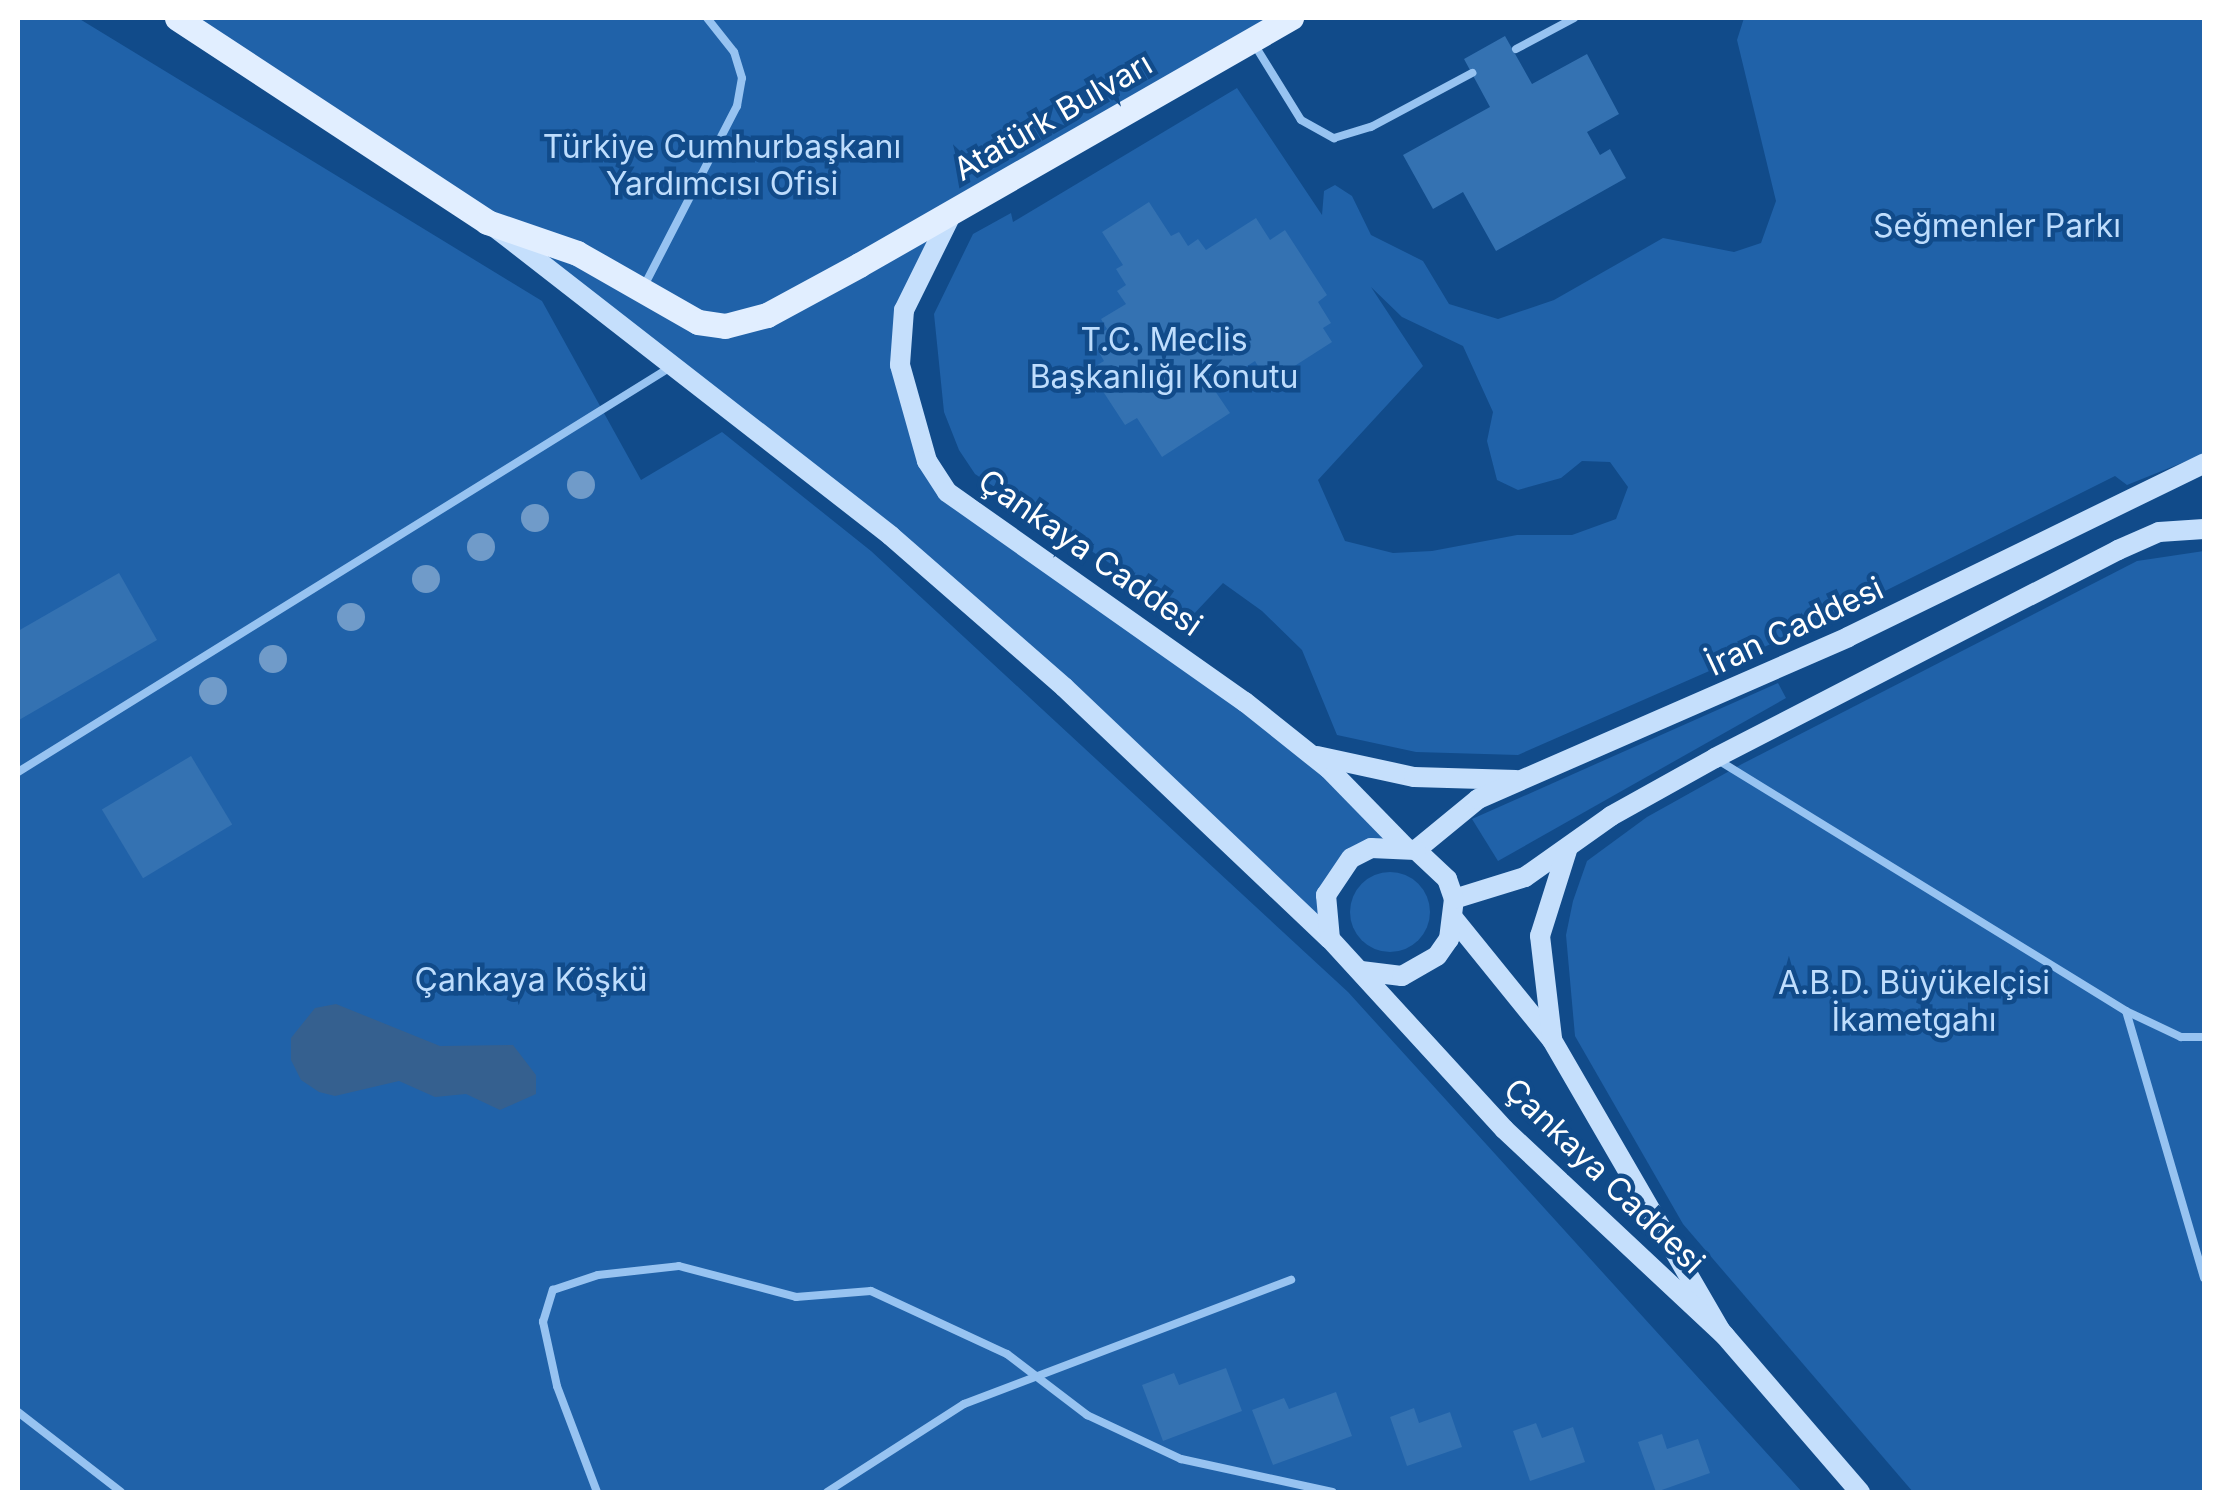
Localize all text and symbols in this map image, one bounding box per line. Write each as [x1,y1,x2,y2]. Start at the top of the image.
street label: Atatürk Bulvarı [947,45,1159,189]
park label: Türkiye Cumhurbaşkanı Yardımcısı Ofisi [543,129,901,204]
park label: Seğmenler Parkı [1873,207,2121,245]
park label: T.C. Meclis Başkanlığı Konutu [1030,322,1298,397]
street label: Çankaya Caddesi [971,462,1209,644]
street label: İran Caddesi [1701,569,1889,685]
park label: Çankaya Köşkü [415,961,647,999]
park label: A.B.D. Büyükelçisi İkametgahı [1778,965,2050,1040]
street label: Çankaya Caddesi [1496,1071,1712,1281]

